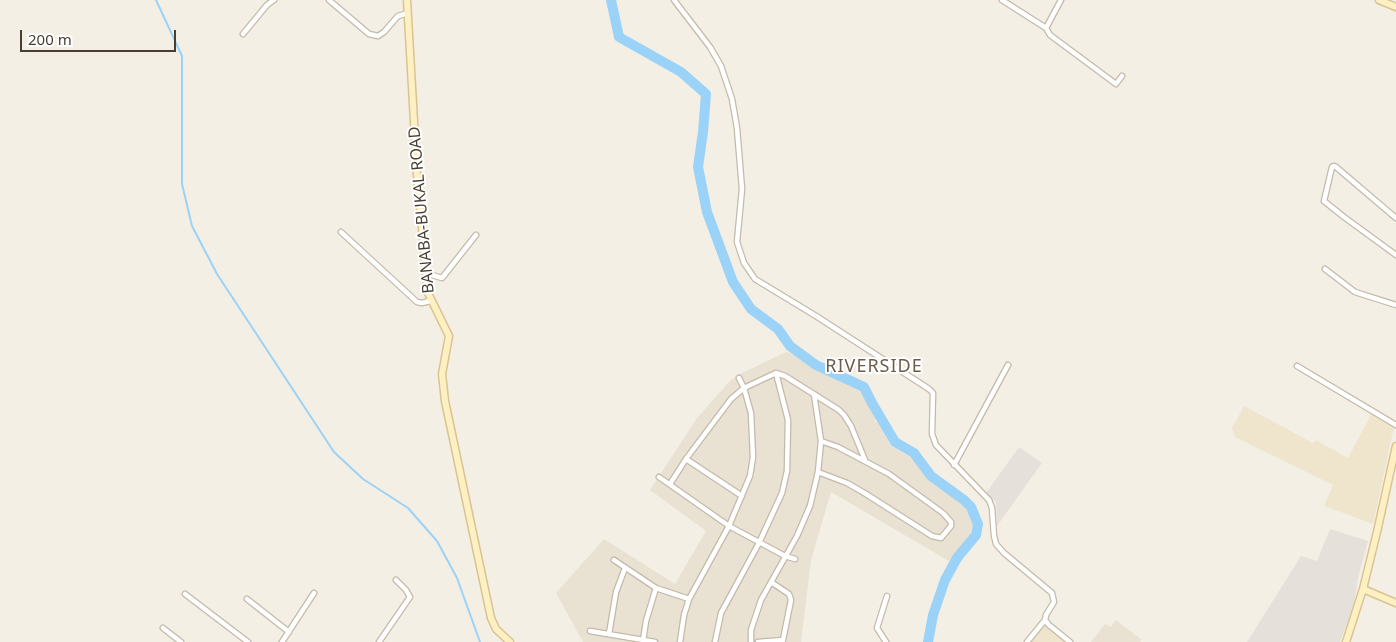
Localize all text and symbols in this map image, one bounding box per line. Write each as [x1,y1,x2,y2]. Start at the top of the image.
scale bar [22,20,179,52]
text: 200 m [28,29,72,49]
street label: BANABA-BUKAL ROAD [405,126,439,294]
district label: RIVERSIDE [824,356,924,378]

